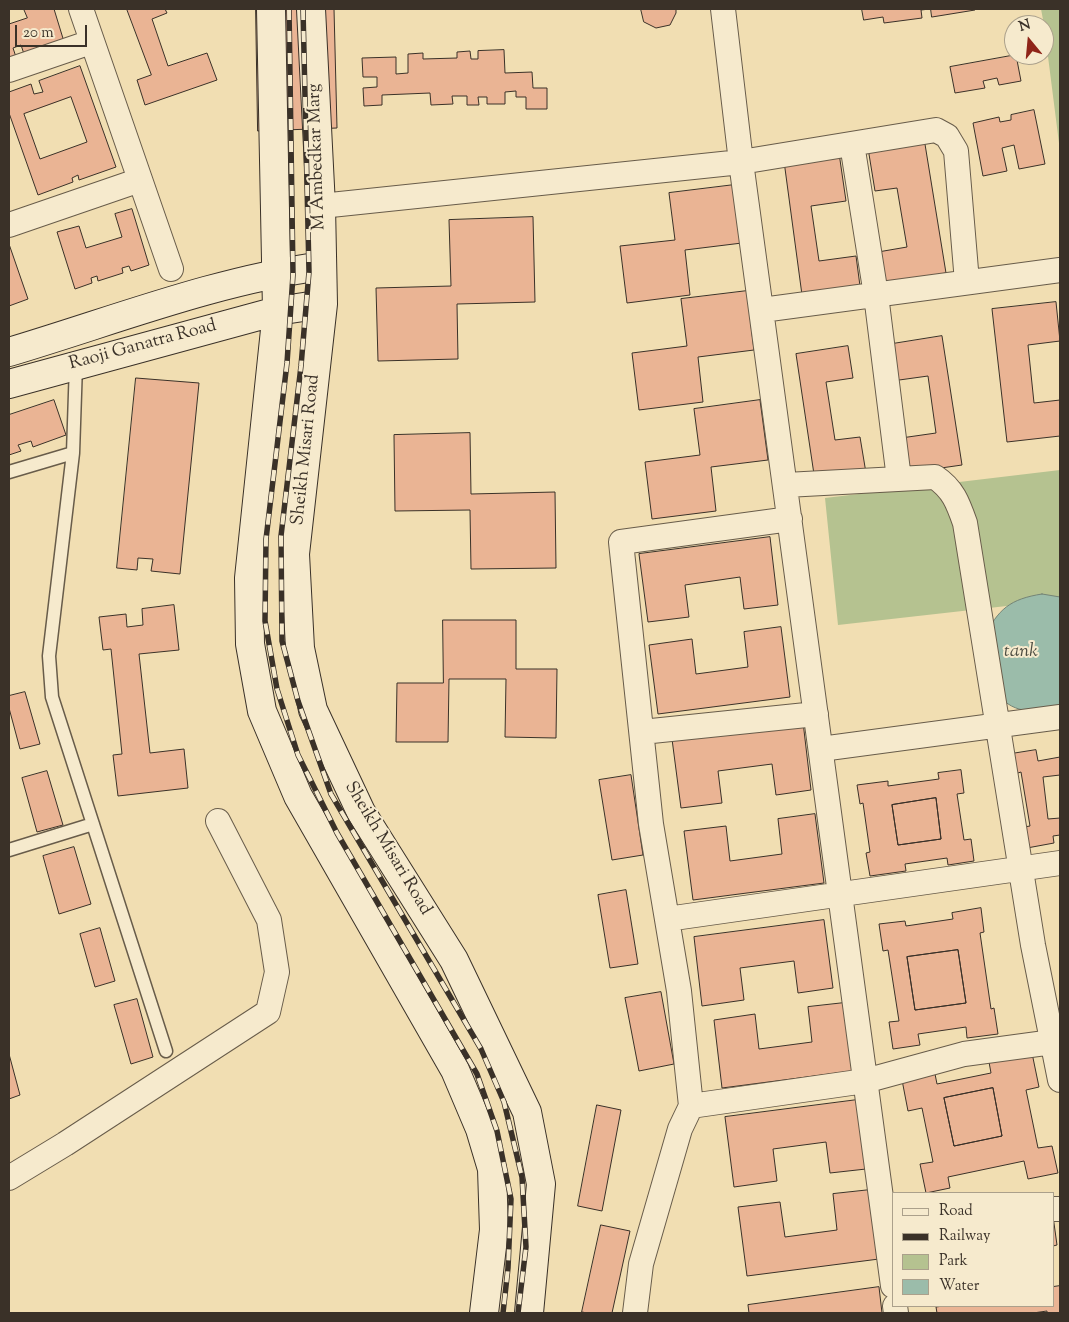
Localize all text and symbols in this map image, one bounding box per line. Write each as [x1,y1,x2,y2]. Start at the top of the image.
scale bar [18,15,90,47]
north arrow [1004,15,1054,65]
text: N [1017,15,1033,38]
text: 20 m [23,23,54,44]
street label: M Ambedkar Marg [305,83,331,231]
street label: Raoji Ganatra Road [67,316,219,376]
street label: Sheikh Misari Road [288,373,326,527]
water label: tank [1004,642,1038,664]
street label: Sheikh Misari Road [339,778,435,920]
legend [892,1192,1054,1307]
text: Road [939,1201,973,1222]
text: Railway [939,1226,990,1247]
text: Park [939,1251,968,1272]
text: Water [939,1276,979,1297]

